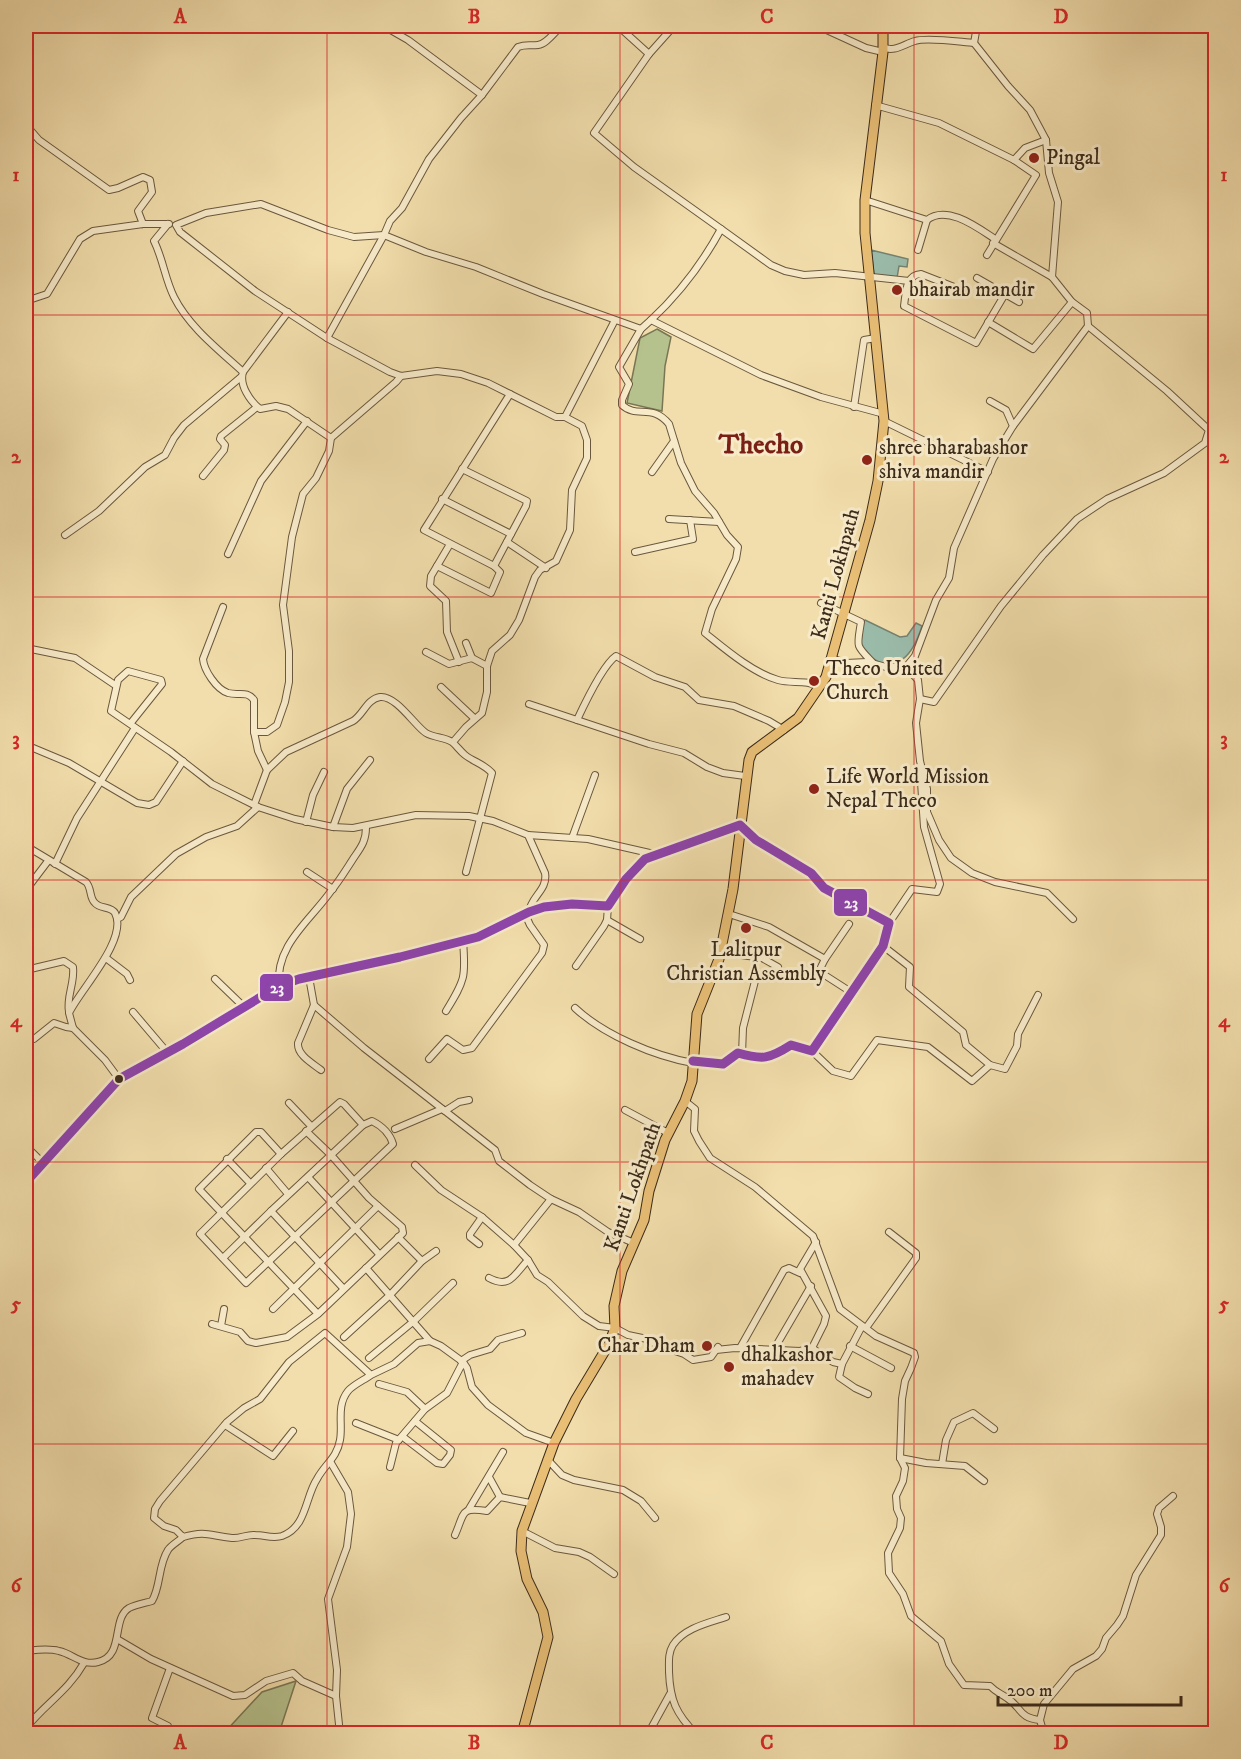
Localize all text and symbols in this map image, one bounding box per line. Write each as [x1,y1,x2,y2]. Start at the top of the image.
text: A [173,5,188,30]
text: B [468,5,480,30]
text: C [760,5,774,30]
text: D [1054,5,1069,30]
place label: Pingal [1046,145,1101,171]
marker: Pingal [1027,151,1041,165]
text: 1 [12,163,20,188]
text: 1 [1220,163,1228,188]
place label: bhairab mandir [909,277,1035,303]
marker: bhairab mandir [890,283,904,297]
district label: Thecho [718,428,803,462]
place label: shree bharabashor shiva mandir [879,435,1028,485]
text: 2 [11,445,22,470]
text: 2 [1219,445,1230,470]
marker: shree bharabashor shiva mandir [860,453,874,467]
street label: Kanti Lokhpath [806,505,866,643]
place label: Theco United Church [826,656,944,706]
marker: Theco United Church [807,674,821,688]
text: 3 [12,727,20,752]
text: 3 [1220,727,1228,752]
place label: Life World Mission Nepal Theco [826,764,989,814]
marker: Life World Mission Nepal Theco [807,782,821,796]
line badge: 23 [833,888,868,917]
text: 23 [844,893,858,913]
marker: Lalitpur Christian Assembly [739,921,753,935]
place label: Lalitpur Christian Assembly [666,937,827,987]
line badge: 23 [259,973,294,1002]
text: 23 [270,978,284,998]
text: 4 [10,1009,23,1034]
text: 4 [1218,1009,1231,1034]
unlabelled marker [113,1073,125,1085]
street label: Kanti Lokhpath [599,1119,667,1255]
text: 5 [10,1292,21,1317]
text: 5 [1218,1292,1229,1317]
place label: Char Dham [598,1333,695,1359]
marker: Char Dham [700,1339,714,1353]
place label: dhalkashor mahadev [741,1342,833,1392]
marker: dhalkashor mahadev [722,1360,736,1374]
text: 6 [11,1574,23,1599]
text: 6 [1219,1574,1231,1599]
scale bar [998,1669,1181,1707]
text: 200 m [1007,1680,1053,1702]
text: A [173,1731,188,1756]
text: B [468,1731,480,1756]
text: C [760,1731,774,1756]
text: D [1054,1731,1069,1756]

